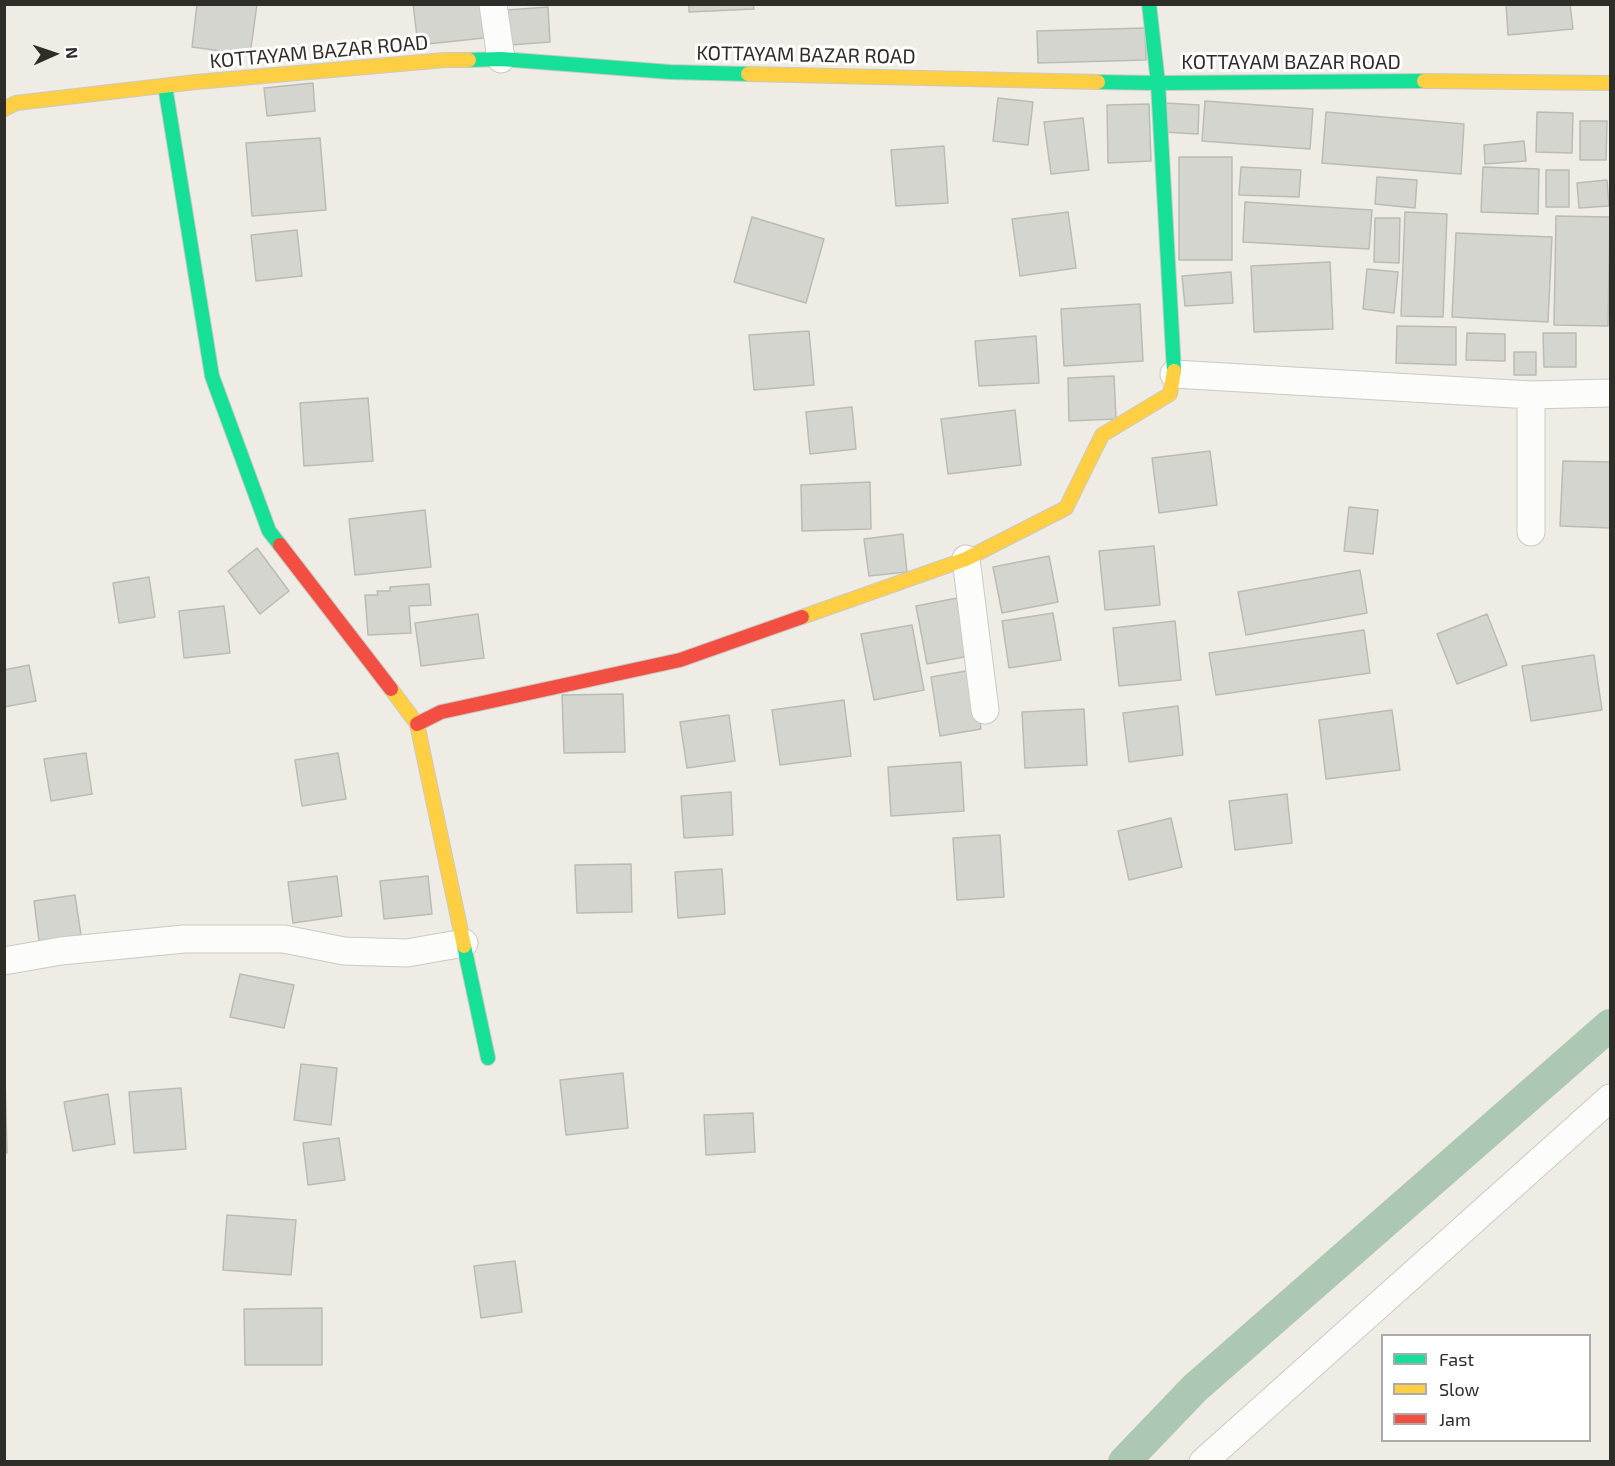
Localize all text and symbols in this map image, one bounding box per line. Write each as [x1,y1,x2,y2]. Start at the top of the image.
north arrow [24,24,84,84]
street label: KOTTAYAM BAZAR ROAD [209,30,429,74]
street label: KOTTAYAM BAZAR ROAD [696,41,916,69]
text: N [63,47,82,59]
street label: KOTTAYAM BAZAR ROAD [1181,50,1401,74]
legend [1381,1334,1591,1442]
text: Fast [1439,1348,1474,1370]
text: Slow [1439,1378,1479,1400]
text: Jam [1439,1408,1471,1430]

